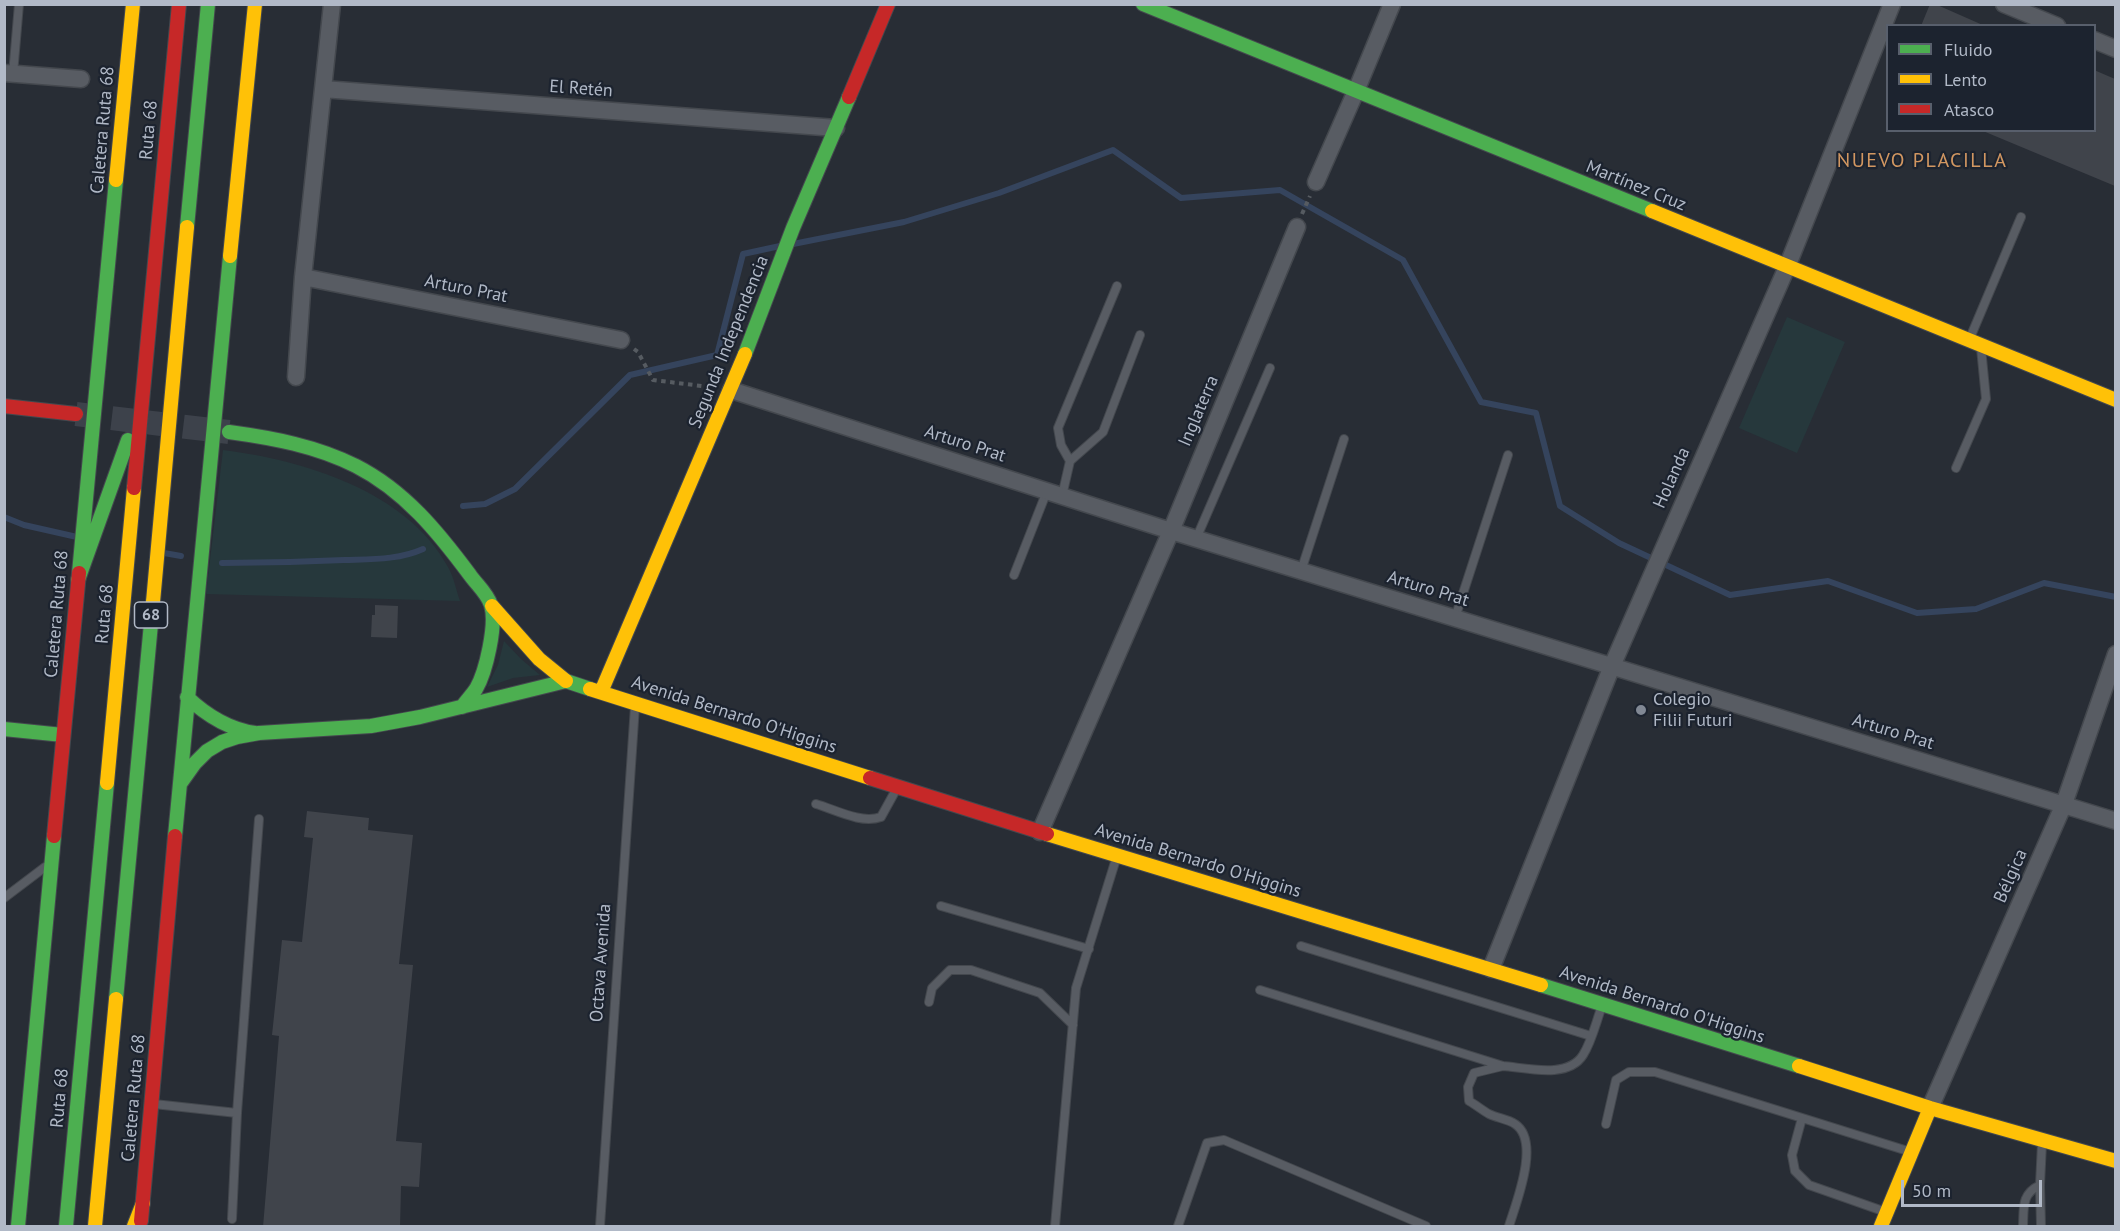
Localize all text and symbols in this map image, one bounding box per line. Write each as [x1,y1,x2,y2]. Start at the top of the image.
legend [1886,24,2096,132]
text: Fluido [1944,38,1992,61]
street label: Caletera Ruta 68 [87,65,119,195]
text: Lento [1944,68,1987,91]
street label: El Retén [549,76,613,102]
text: Atasco [1944,98,1994,121]
street label: Ruta 68 [136,99,162,161]
district label: NUEVO PLACILLA [1837,149,2007,173]
street label: Martínez Cruz [1583,156,1689,216]
street label: Segunda Independencia [684,253,774,431]
street label: Arturo Prat [423,270,509,308]
street label: Inglaterra [1174,372,1224,450]
street label: Arturo Prat [922,421,1008,467]
street label: Holanda [1649,444,1695,512]
street label: Caletera Ruta 68 [41,549,73,679]
street label: Arturo Prat [1385,566,1471,612]
street label: Ruta 68 [92,583,118,645]
road number: 68 [134,602,168,628]
street label: Avenida Bernardo O'Higgins [629,672,839,758]
place label: Colegio Filii Futuri [1653,689,1733,732]
marker: Colegio Filii Futuri [1634,703,1648,717]
street label: Arturo Prat [1850,709,1936,755]
street label: Avenida Bernardo O'Higgins [1092,819,1304,903]
street label: Bélgica [1990,846,2032,906]
street label: Octava Avenida [586,903,616,1023]
street label: Avenida Bernardo O'Higgins [1557,962,1767,1048]
street label: Caletera Ruta 68 [118,1033,150,1163]
street label: Ruta 68 [47,1067,73,1129]
scale bar [1904,1168,2045,1206]
text: 50 m [1912,1179,1951,1202]

